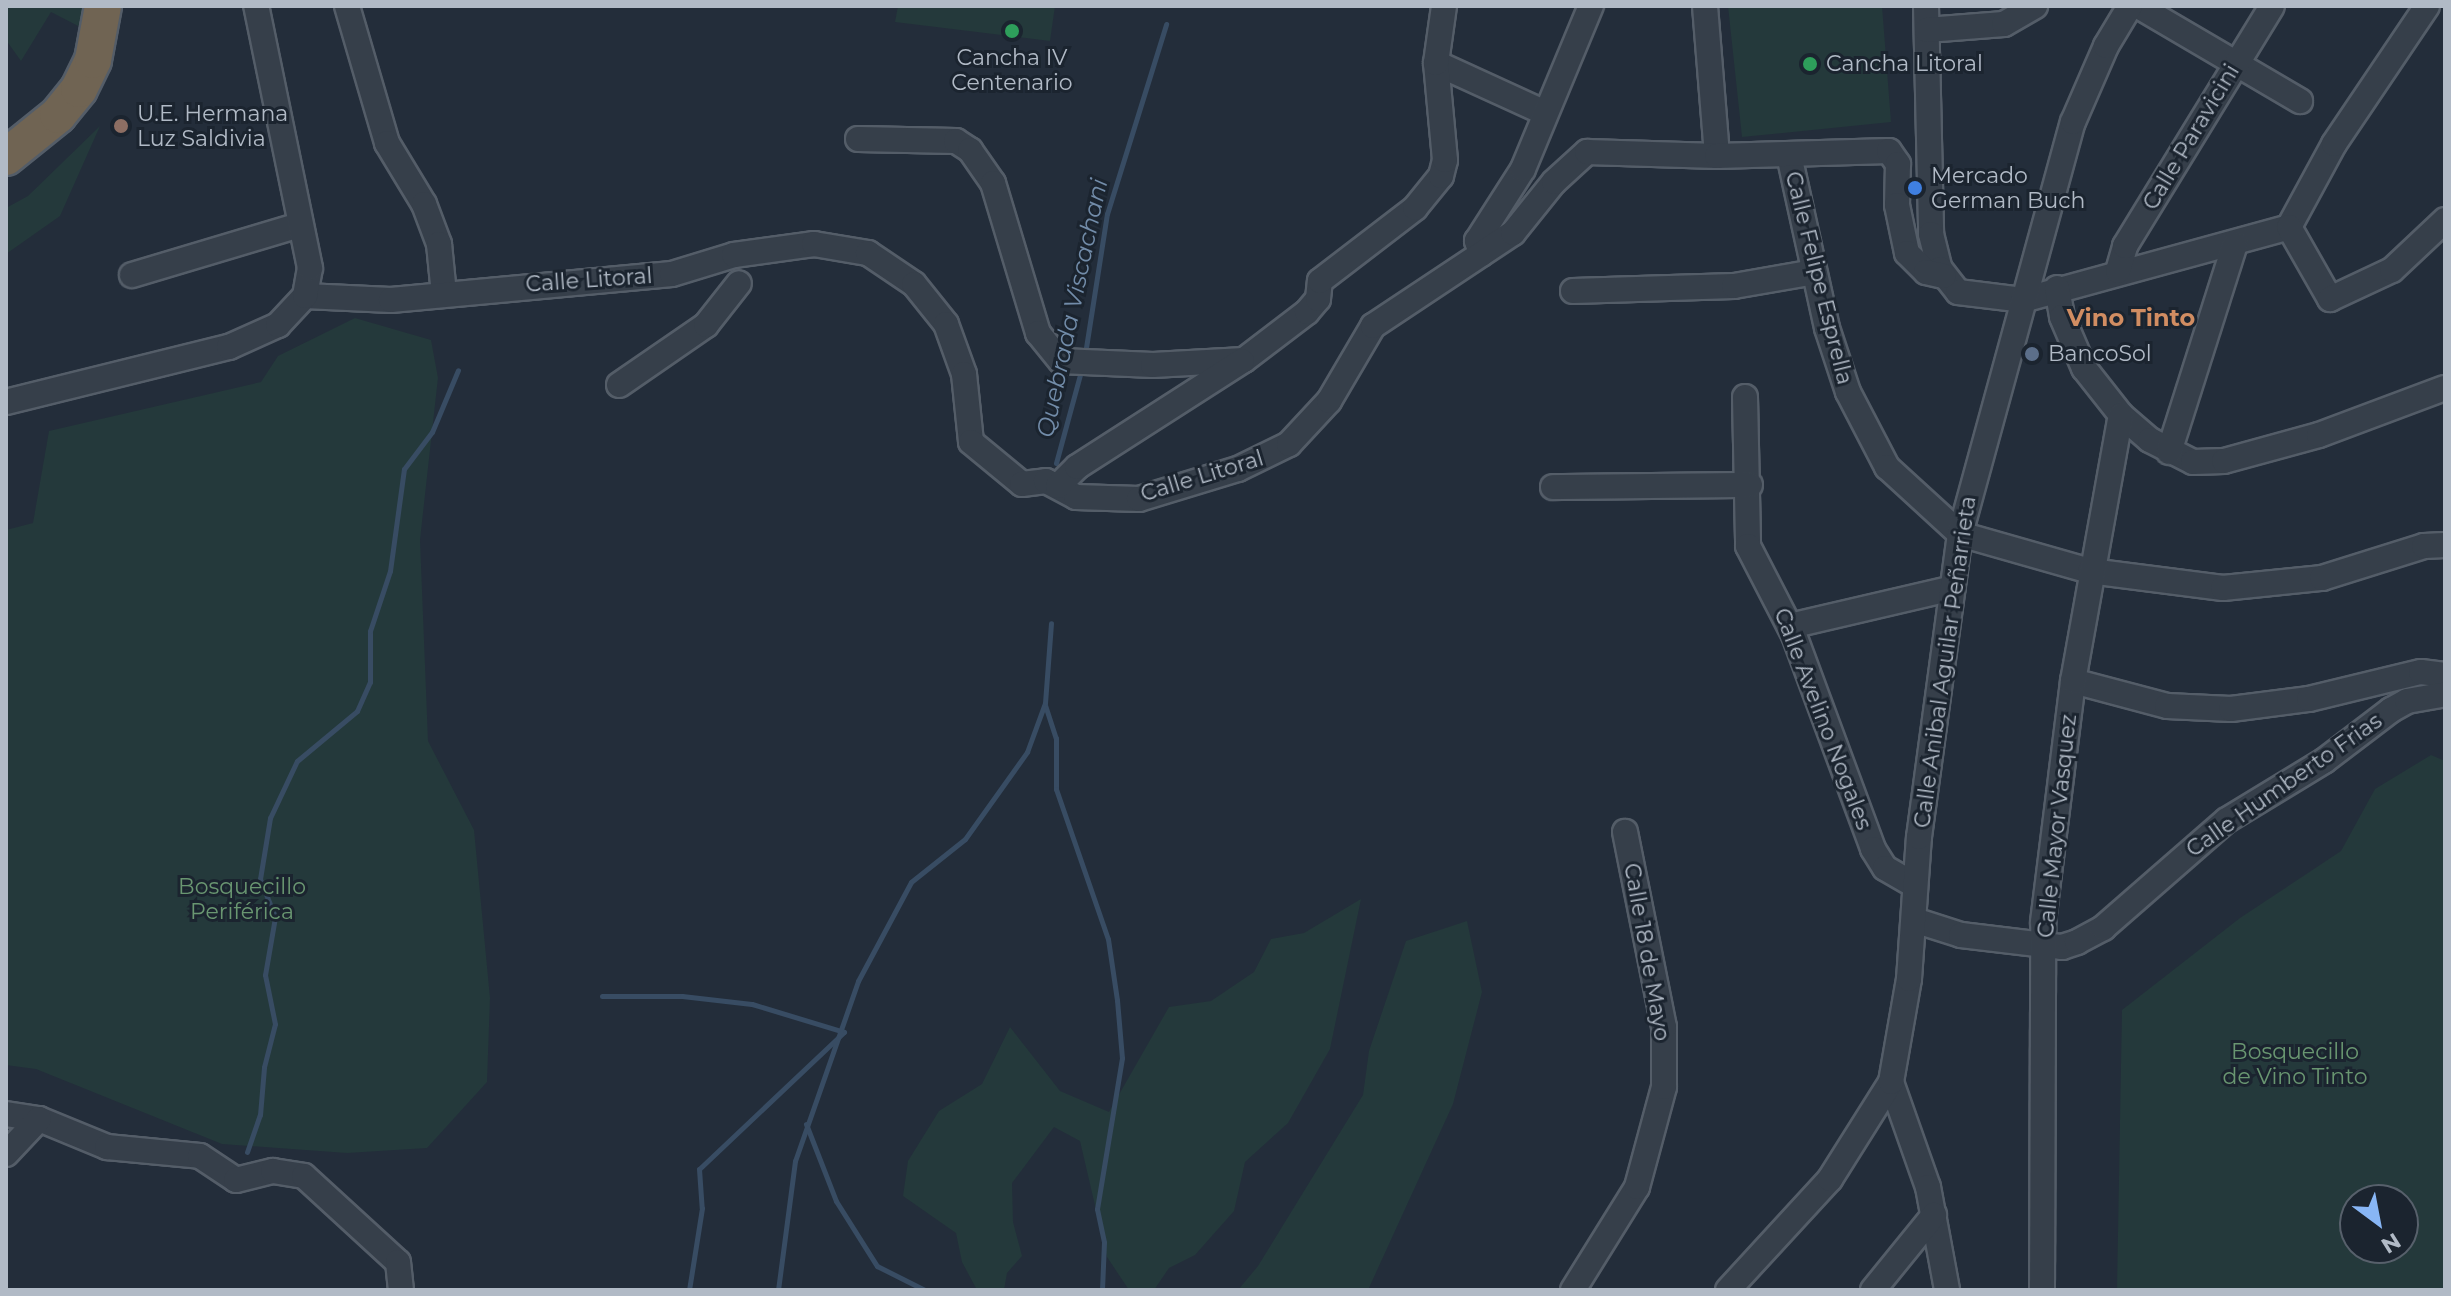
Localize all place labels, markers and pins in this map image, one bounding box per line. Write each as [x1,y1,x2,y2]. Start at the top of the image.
marker: Cancha IV Centenario [1003,22,1021,40]
place label: Cancha IV Centenario [951,44,1073,96]
place label: Cancha Litoral [1826,51,1983,77]
marker: Cancha Litoral [1801,55,1819,73]
place label: U.E. Hermana Luz Saldivia [137,100,288,152]
marker: U.E. Hermana Luz Saldivia [112,117,130,135]
place label: Mercado German Buch [1931,162,2085,214]
marker: Mercado German Buch [1906,179,1924,197]
place label: BancoSol [2048,341,2152,367]
marker: BancoSol [2023,345,2041,363]

